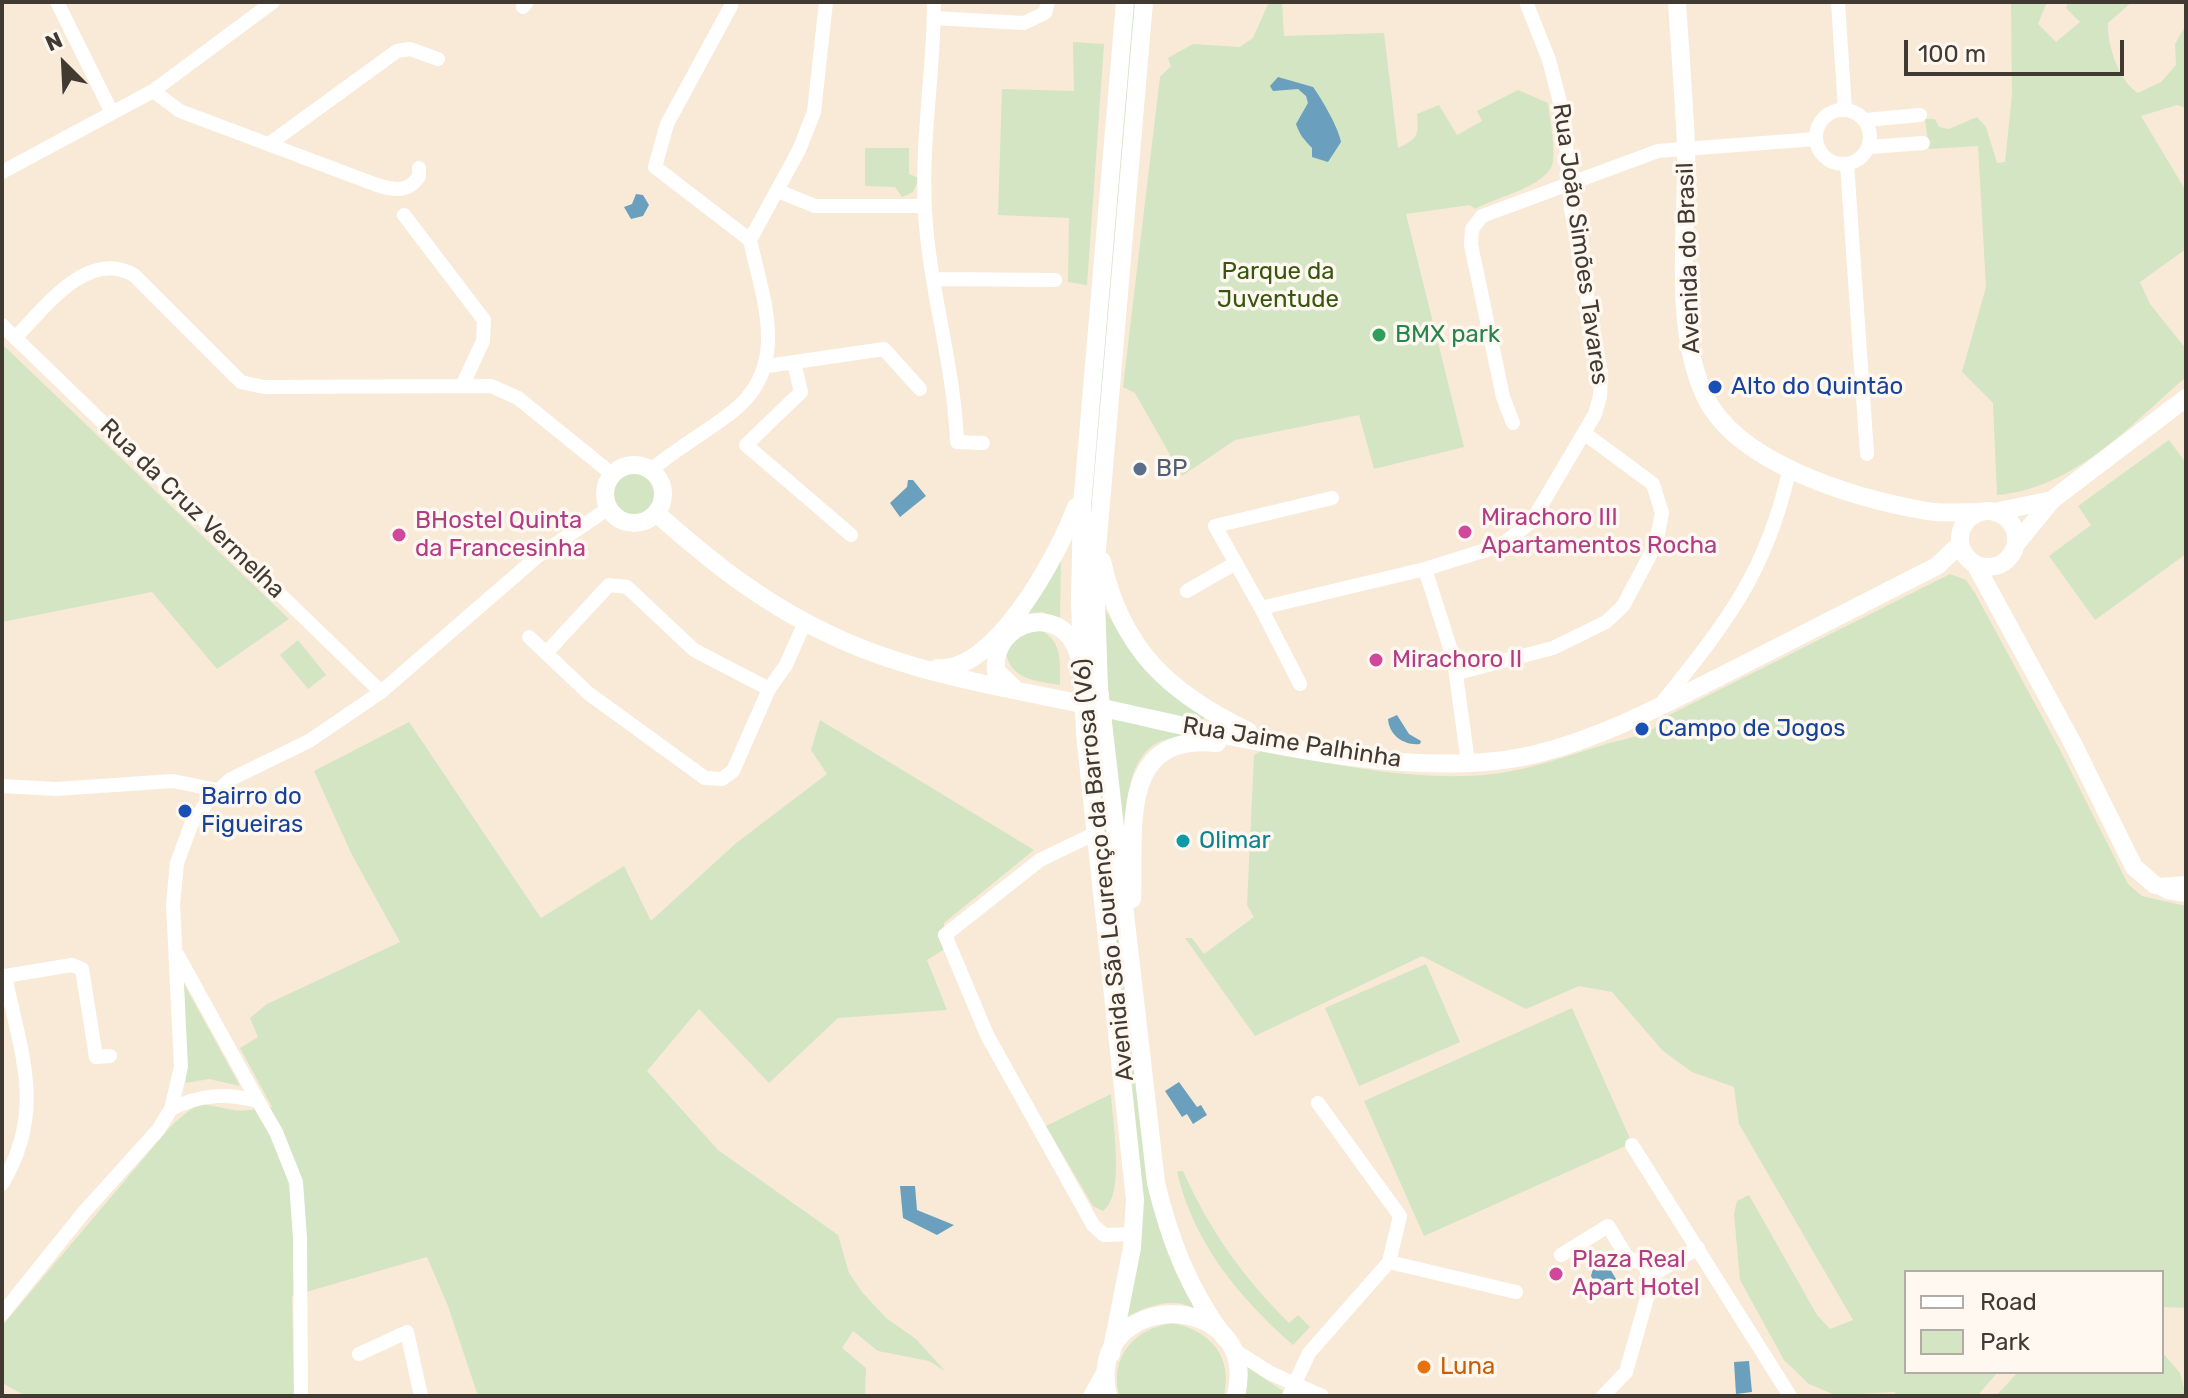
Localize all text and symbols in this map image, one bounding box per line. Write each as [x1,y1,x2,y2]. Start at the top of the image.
north arrow [24,24,104,104]
scale bar [1908,24,2128,74]
text: N [41,26,67,57]
text: 100 m [1918,40,1986,68]
street label: Rua João Simões Tavares [1546,101,1614,387]
street label: Avenida do Brasil [1671,162,1707,354]
park label: Parque da Juventude [1217,258,1339,314]
place label: BMX park [1395,321,1500,349]
marker: BMX park [1370,326,1388,344]
place label: Alto do Quintão [1731,373,1903,401]
marker: Alto do Quintão [1706,378,1724,396]
street label: Rua da Cruz Vermelha [94,413,290,605]
place label: BP [1156,455,1187,483]
marker: BP [1131,460,1149,478]
place label: Mirachoro III Apartamentos Rocha [1481,504,1717,560]
place label: BHostel Quinta da Francesinha [415,507,586,563]
marker: Mirachoro III Apartamentos Rocha [1456,523,1474,541]
marker: BHostel Quinta da Francesinha [390,526,408,544]
place label: Mirachoro II [1392,646,1522,674]
marker: Mirachoro II [1367,651,1385,669]
street label: Avenida São Lourenço da Barrosa (V6) [1067,657,1141,1083]
street label: Rua Jaime Palhinha [1181,711,1403,775]
place label: Campo de Jogos [1658,715,1845,743]
marker: Campo de Jogos [1633,720,1651,738]
place label: Bairro do Figueiras [201,783,303,839]
marker: Bairro do Figueiras [176,802,194,820]
place label: Olimar [1199,827,1271,855]
marker: Olimar [1174,832,1192,850]
place label: Plaza Real Apart Hotel [1572,1246,1699,1302]
marker: Plaza Real Apart Hotel [1547,1265,1565,1283]
legend [1904,1270,2164,1374]
text: Road [1980,1288,2037,1316]
text: Park [1980,1328,2030,1356]
place label: Luna [1440,1353,1495,1381]
marker: Luna [1415,1358,1433,1376]

